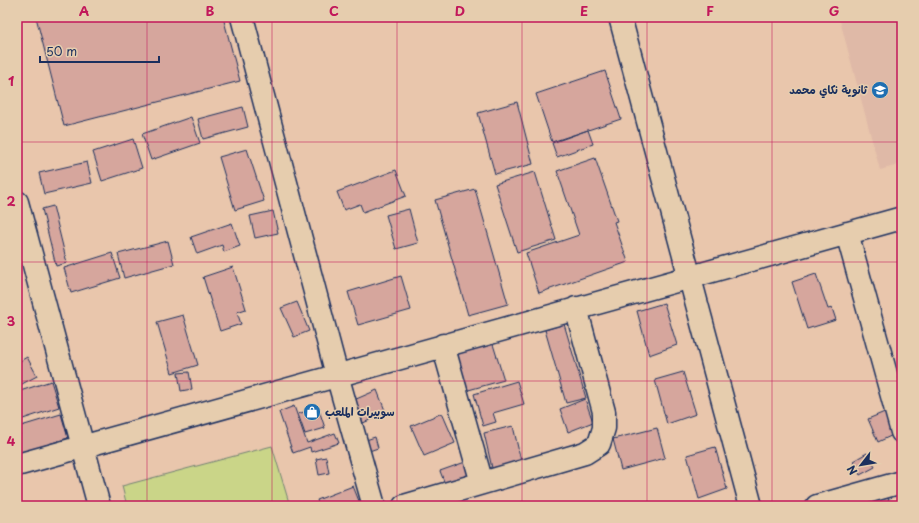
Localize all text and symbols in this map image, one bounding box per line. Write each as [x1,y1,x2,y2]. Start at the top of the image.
text: A [79,1,89,20]
text: B [206,1,215,20]
text: C [329,1,339,20]
text: D [455,1,465,20]
text: E [580,1,588,20]
text: F [706,1,714,20]
text: G [829,1,839,20]
scale bar [40,38,159,64]
text: 50 m [46,42,77,60]
text: 1 [8,71,14,90]
school or university icon: ثانوية نكاي محمد [870,80,890,100]
place label: ثانوية نكاي محمد [789,81,868,99]
text: 2 [6,191,16,210]
text: 3 [7,311,16,330]
shop icon: سوبيرات الملعب [302,402,322,422]
place label: سوبيرات الملعب [325,403,395,420]
text: 4 [7,431,16,450]
north arrow [841,445,881,485]
text: N [842,462,862,479]

